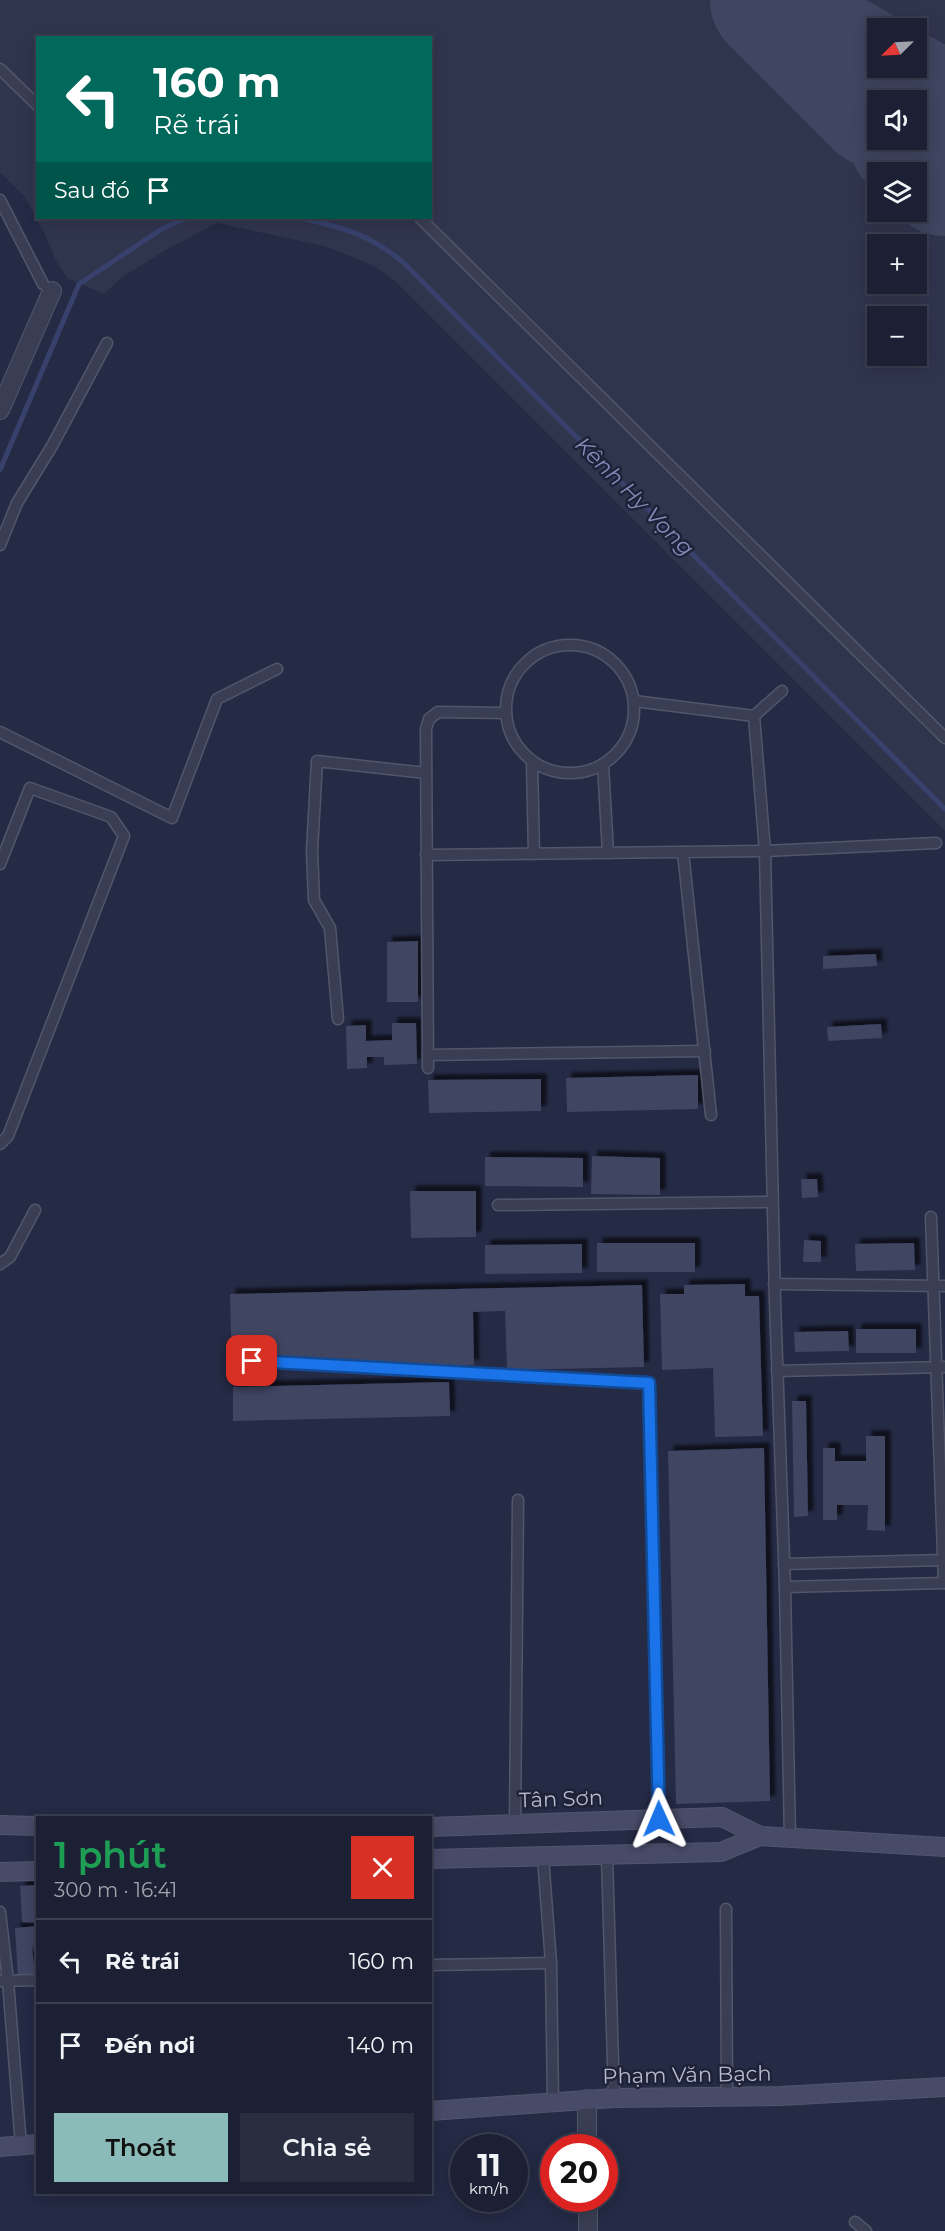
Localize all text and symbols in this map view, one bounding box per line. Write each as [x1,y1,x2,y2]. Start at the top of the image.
north arrow [867,18,927,78]
map controls [867,18,927,366]
text: 160 m [153,56,281,108]
icon: left [54,60,132,138]
button: sound [867,90,927,150]
text: Rẽ trái [153,108,240,141]
button: layers [867,162,927,222]
icon: arrive [142,174,175,207]
text: Sau đó [54,177,130,204]
button: + [867,234,927,294]
button: − [867,306,927,366]
water label: Kênh Hy Vọng [569,431,700,562]
pin [226,1335,277,1386]
icon: arrive [235,1344,268,1377]
street label: Tân Sơn [519,1785,603,1812]
position arrow [627,1787,691,1851]
text: 1 phút [54,1833,167,1877]
button: close [351,1836,414,1899]
text: 300 m · 16:41 [54,1878,177,1902]
icon: left [54,1945,87,1978]
text: Rẽ trái [105,1948,180,1975]
text: 160 m [349,1948,414,1975]
icon: arrive [54,2029,87,2062]
text: Đến nơi [105,2032,195,2059]
text: 140 m [348,2032,414,2059]
street label: Phạm Văn Bạch [602,2061,772,2088]
button: Thoát [54,2113,228,2182]
button: Chia sẻ [240,2113,414,2182]
speed limit sign: 20 [540,2134,618,2212]
text: 11 [477,2147,501,2184]
text: km/h [469,2179,509,2198]

